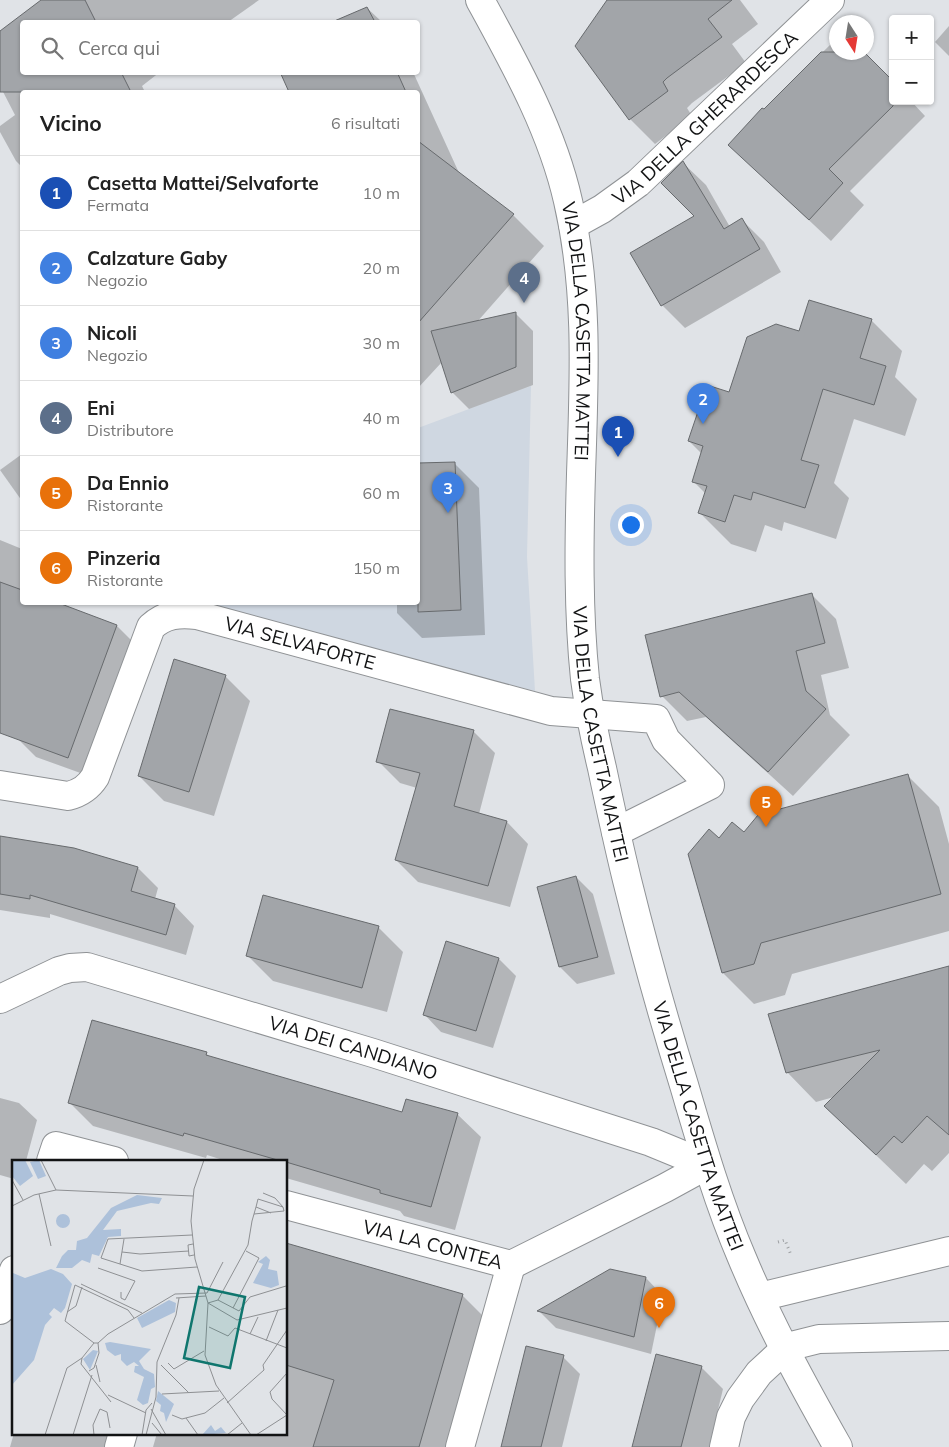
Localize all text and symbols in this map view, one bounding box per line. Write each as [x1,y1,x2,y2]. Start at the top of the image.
north arrow [829,15,874,60]
map controls [889,15,934,105]
button: + [889,15,934,60]
search box [20,20,420,75]
street label: VIA DELLA GHERARDESCA [607,25,803,210]
icon: search [38,34,66,62]
text: Cerca qui [78,36,160,60]
button: − [889,60,934,105]
text: Vicino [40,110,102,136]
text: 6 risultati [331,113,400,133]
text: Casetta Mattei/Selvaforte [87,171,319,195]
text: 1 [51,183,61,203]
text: 10 m [363,183,400,203]
text: Fermata [87,195,149,215]
street label: VIA DELLA CASETTA MATTEI [557,199,596,461]
text: Calzature Gaby [87,246,227,270]
text: 2 [51,258,61,278]
text: 20 m [363,258,400,278]
pin: 4 [508,262,540,303]
text: Negozio [87,270,148,290]
text: Nicoli [87,321,137,345]
text: 3 [51,333,61,353]
text: 30 m [363,333,400,353]
text: Negozio [87,345,148,365]
pin: 2 [687,383,719,424]
text: Eni [87,396,115,420]
text: 4 [51,408,61,428]
text: 40 m [363,408,400,428]
pin: 1 [602,416,634,457]
text: Distributore [87,420,174,440]
text: Da Ennio [87,471,169,495]
pin: 3 [432,472,464,513]
text: 5 [51,483,61,503]
text: 60 m [363,483,400,503]
text: Ristorante [87,495,163,515]
your location [618,512,644,538]
text: Pinzeria [87,546,161,570]
text: 6 [51,558,61,578]
text: 150 m [353,558,400,578]
text: Ristorante [87,570,163,590]
street label: VIA DELLA CASETTA MATTEI [568,605,634,864]
street label: VIA SELVAFORTE [222,611,378,675]
pin: 5 [750,786,782,827]
street label: VIA DELLA CASETTA MATTEI [648,999,749,1254]
street label: VIA DEI CANDIANO [266,1010,441,1085]
inset map [12,1160,288,1434]
street label: VIA LA CONTEA [360,1214,505,1274]
pin: 6 [643,1287,675,1328]

